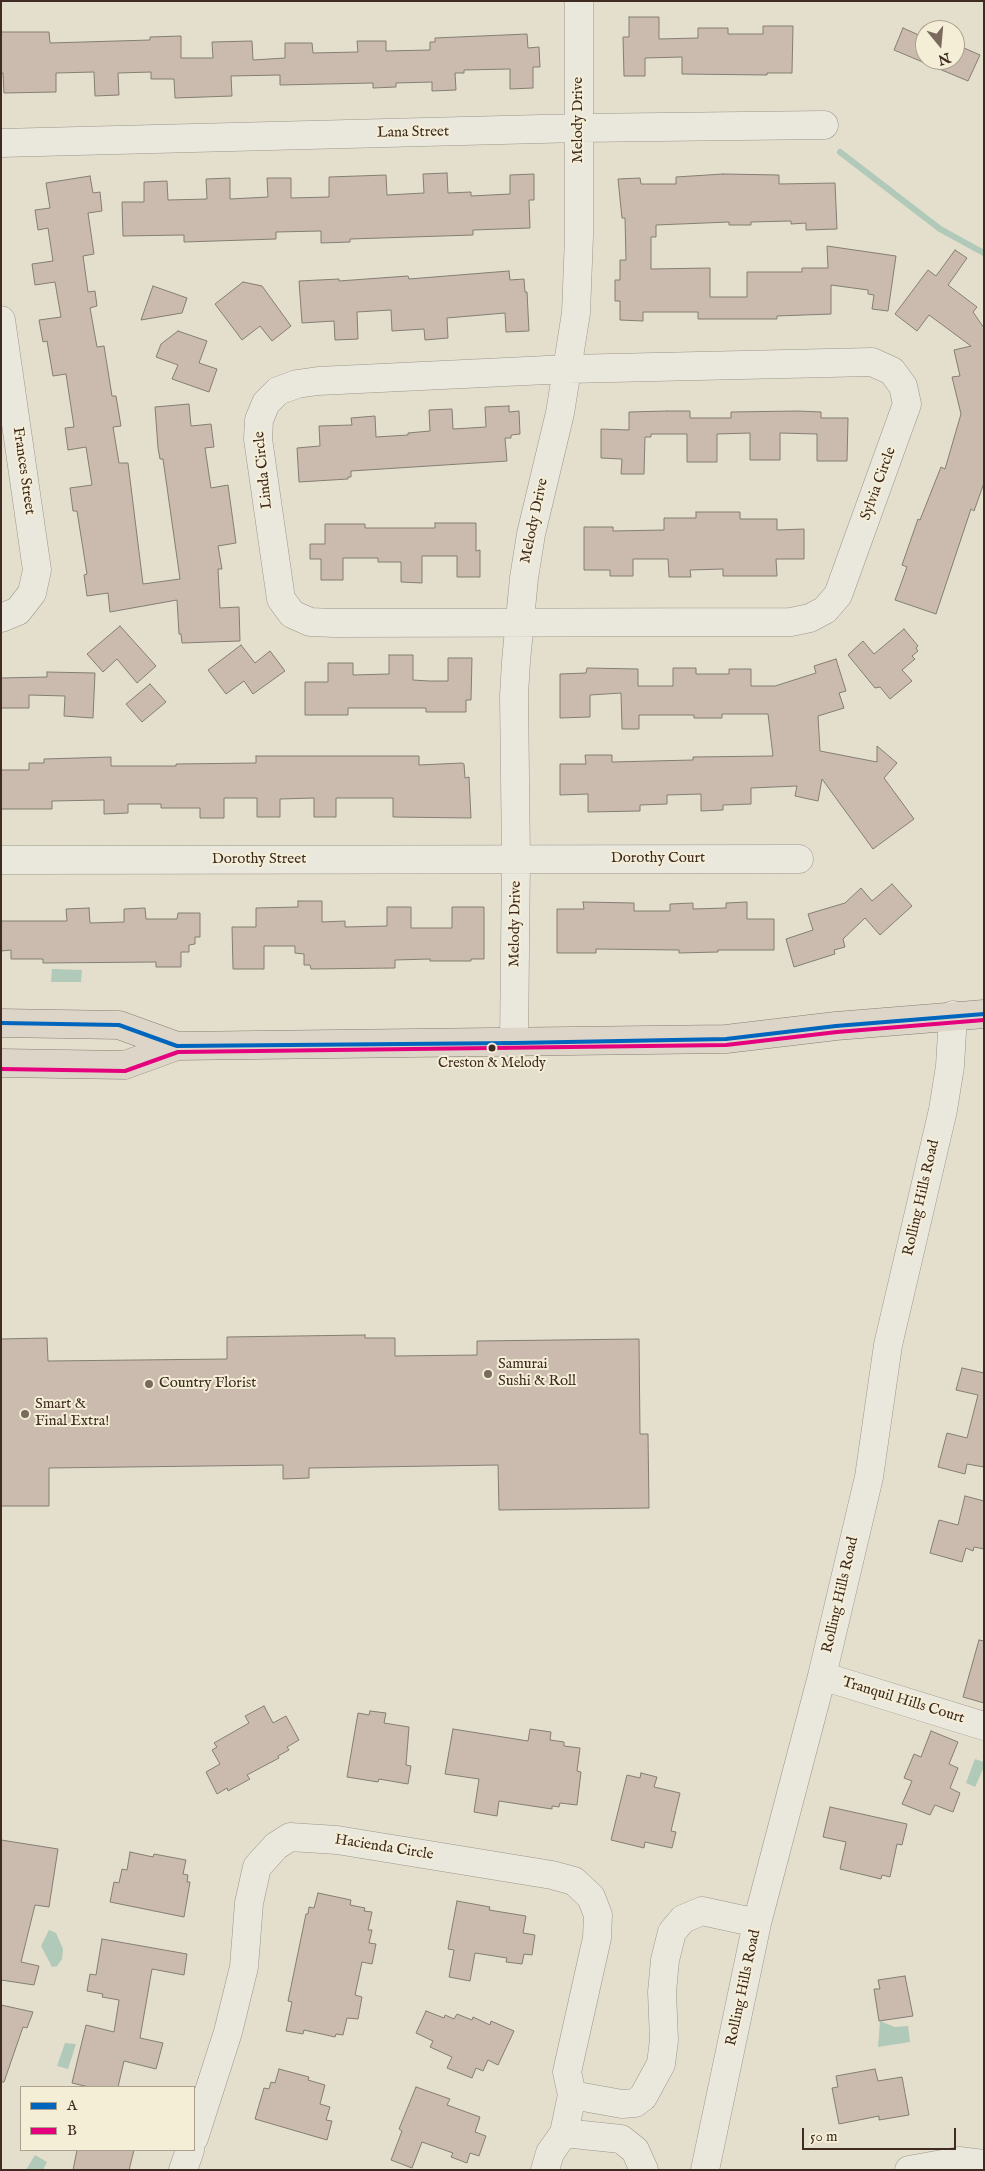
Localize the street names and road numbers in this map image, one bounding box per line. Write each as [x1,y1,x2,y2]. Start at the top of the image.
street label: Melody Drive [570,77,588,163]
street label: Lana Street [377,123,449,143]
street label: Frances Street [8,426,38,516]
street label: Linda Circle [251,430,277,510]
street label: Sylvia Circle [857,445,901,523]
street label: Melody Drive [517,477,553,565]
street label: Dorothy Court [611,850,705,868]
street label: Dorothy Street [212,851,306,869]
street label: Melody Drive [506,881,526,967]
street label: Rolling Hills Road [900,1138,944,1258]
street label: Rolling Hills Road [819,1535,863,1655]
street label: Tranquil Hills Court [840,1674,966,1728]
street label: Hacienda Circle [333,1831,435,1865]
street label: Rolling Hills Road [723,1928,765,2048]

